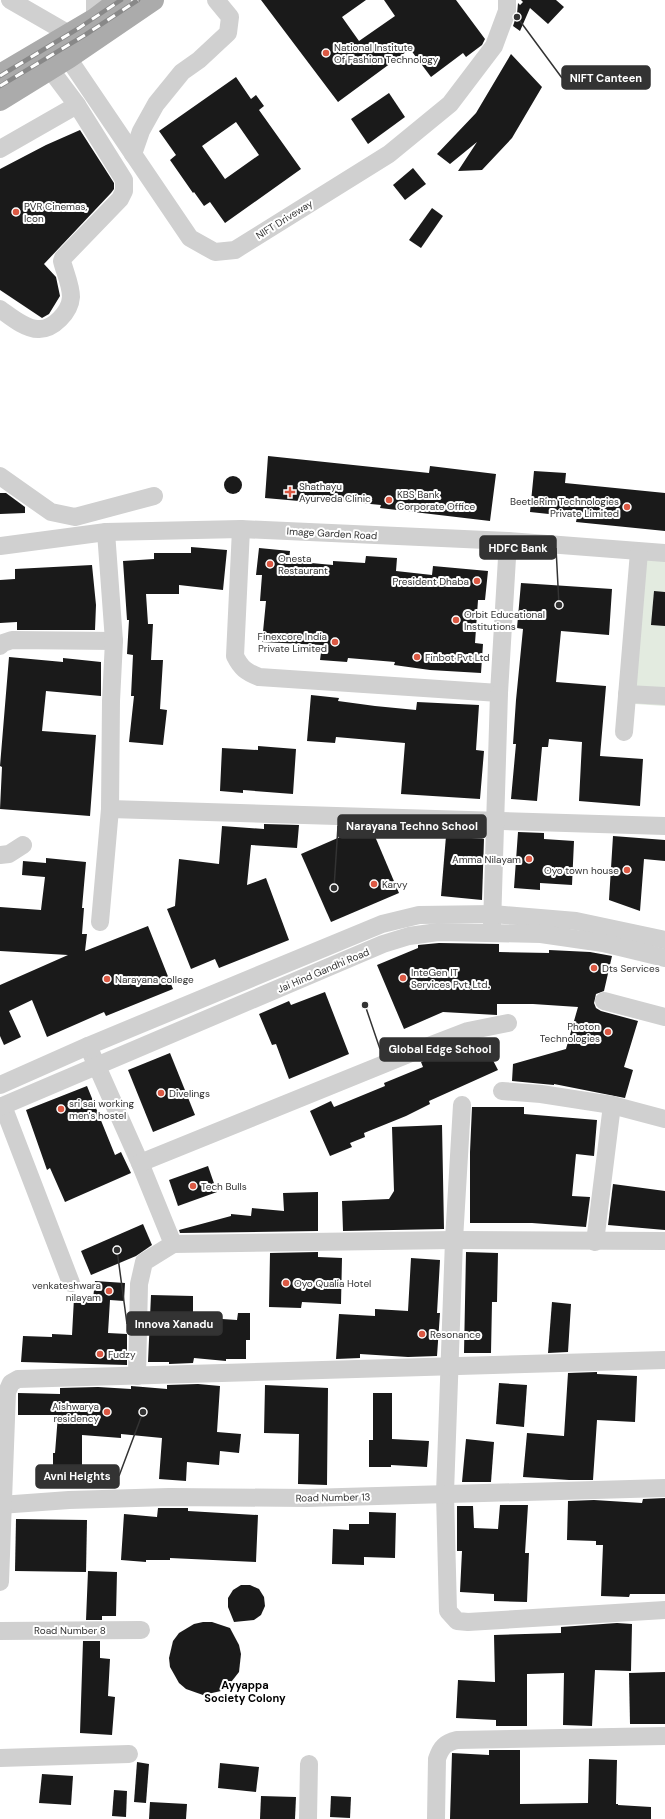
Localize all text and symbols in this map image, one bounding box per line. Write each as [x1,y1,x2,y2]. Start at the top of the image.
place label: National Institute Of Fashion Technology [334,41,439,66]
marker: National Institute Of Fashion Technology [321,48,331,58]
callout: NIFT Canteen [562,66,650,89]
text: NIFT Canteen [570,71,642,85]
street label: NIFT Driveway [253,197,315,242]
place label: PVR Cinemas, Icon [24,200,87,225]
marker: PVR Cinemas, Icon [11,207,21,217]
place label: Shathayu Ayurveda Clinic [299,480,371,505]
marker: Shathayu Ayurveda Clinic [284,486,296,498]
place label: KBS Bank Corporate Office [397,488,476,513]
marker: KBS Bank Corporate Office [384,495,394,505]
place label: BeetleRim Technologies Private Limited [510,495,619,520]
marker: BeetleRim Technologies Private Limited [622,502,632,512]
street label: Image Garden Road [286,525,378,542]
callout: HDFC Bank [480,536,556,559]
text: HDFC Bank [488,541,548,555]
place label: Onesta Restaurant [278,552,328,577]
marker: Onesta Restaurant [265,559,275,569]
place label: President Dhaba [393,575,469,588]
marker: President Dhaba [472,576,482,586]
place label: Orbit Educational Institutions [464,608,545,633]
marker: Orbit Educational Institutions [451,615,461,625]
place label: Finexcore India Private Limited [258,630,327,655]
marker: Finexcore India Private Limited [330,637,340,647]
place label: Finbot Pvt Ltd [425,651,490,664]
marker: Finbot Pvt Ltd [412,652,422,662]
callout: Narayana Techno School [338,815,486,838]
text: Narayana Techno School [346,819,478,833]
place label: Amma Nilayam [452,853,521,866]
marker: Amma Nilayam [524,854,534,864]
place label: Oyo town house [544,864,619,877]
marker: Oyo town house [622,865,632,875]
place label: Karvy [382,878,408,891]
marker: Karvy [369,879,379,889]
street label: Jai Hind Gandhi Road [275,945,371,996]
place label: Dts Services [602,962,660,975]
marker: Dts Services [589,963,599,973]
place label: InteGen IT Services Pvt. Ltd. [411,966,489,991]
place label: Narayana college [115,973,194,986]
marker: InteGen IT Services Pvt. Ltd. [398,973,408,983]
marker: Narayana college [102,974,112,984]
place label: Photon Technologies [540,1020,600,1045]
marker: Photon Technologies [603,1027,613,1037]
callout: Global Edge School [380,1038,499,1061]
text: Global Edge School [388,1042,492,1056]
place label: Divelings [169,1087,210,1100]
marker: Divelings [156,1088,166,1098]
place label: sri sai working men's hostel [69,1097,135,1122]
marker: sri sai working men's hostel [56,1104,66,1114]
place label: Tech Bulls [201,1180,247,1193]
marker: Tech Bulls [188,1181,198,1191]
place label: Oyo Qualia Hotel [294,1277,371,1290]
marker: Oyo Qualia Hotel [281,1278,291,1288]
place label: venkateshwara nilayam [32,1279,101,1304]
marker: venkateshwara nilayam [104,1286,114,1296]
callout: Innova Xanadu [127,1312,222,1335]
text: Innova Xanadu [135,1317,214,1331]
place label: Resonance [430,1328,481,1341]
marker: Resonance [417,1329,427,1339]
place label: Fudzy [108,1348,136,1361]
marker: Fudzy [95,1349,105,1359]
place label: Aishwarya residency [52,1400,99,1425]
marker: Aishwarya residency [102,1407,112,1417]
callout: Avni Heights [36,1465,119,1488]
text: Avni Heights [43,1469,111,1483]
street label: Road Number 13 [295,1490,371,1505]
street label: Road Number 8 [34,1624,106,1637]
district label: Ayyappa Society Colony [204,1678,286,1705]

